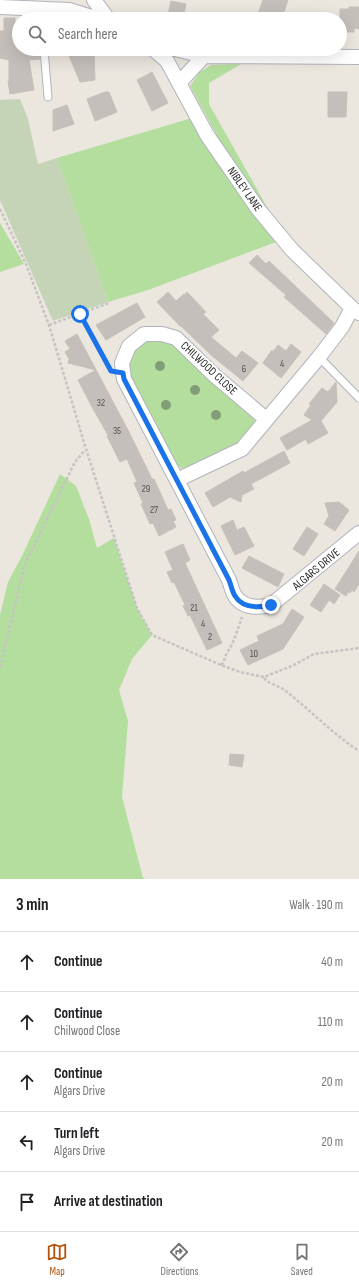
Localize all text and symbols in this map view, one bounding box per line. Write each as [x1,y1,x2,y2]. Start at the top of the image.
search box [12,12,347,56]
icon: search [26,23,48,45]
text: Search here [58,25,118,44]
street label: NIBLEY LANE [224,164,265,214]
route start [71,305,89,323]
street label: CHILWOOD CLOSE [177,338,240,398]
house number: 4 [280,358,284,370]
house number: 6 [242,363,246,375]
house number: 32 [97,397,105,409]
house number: 35 [113,425,121,437]
house number: 29 [142,483,150,495]
house number: 27 [150,504,158,516]
street label: ALGARS DRIVE [289,545,343,594]
route end [262,596,280,614]
house number: 21 [190,602,198,614]
house number: 4 [201,618,205,630]
house number: 2 [208,631,212,643]
house number: 10 [250,648,258,660]
text: 3 min [16,895,49,915]
text: Walk · 190 m [289,897,343,913]
icon: ahead [16,951,38,973]
text: Continue [54,952,103,971]
text: 40 m [321,954,343,970]
text: Continue [54,1004,103,1023]
icon: ahead [16,1011,38,1033]
text: 110 m [318,1014,343,1030]
text: Chilwood Close [54,1023,120,1039]
text: Continue [54,1064,103,1083]
icon: ahead [16,1071,38,1093]
text: 20 m [321,1074,343,1090]
text: Algars Drive [54,1083,105,1099]
text: Turn left [54,1124,99,1143]
icon: left [16,1131,38,1153]
text: 20 m [321,1134,343,1150]
text: Algars Drive [54,1143,105,1159]
icon: arrive [16,1191,38,1213]
text: Arrive at destination [54,1192,163,1211]
tab: Map [46,1241,68,1278]
tab: Directions [161,1241,198,1278]
tab: Saved [291,1241,313,1278]

